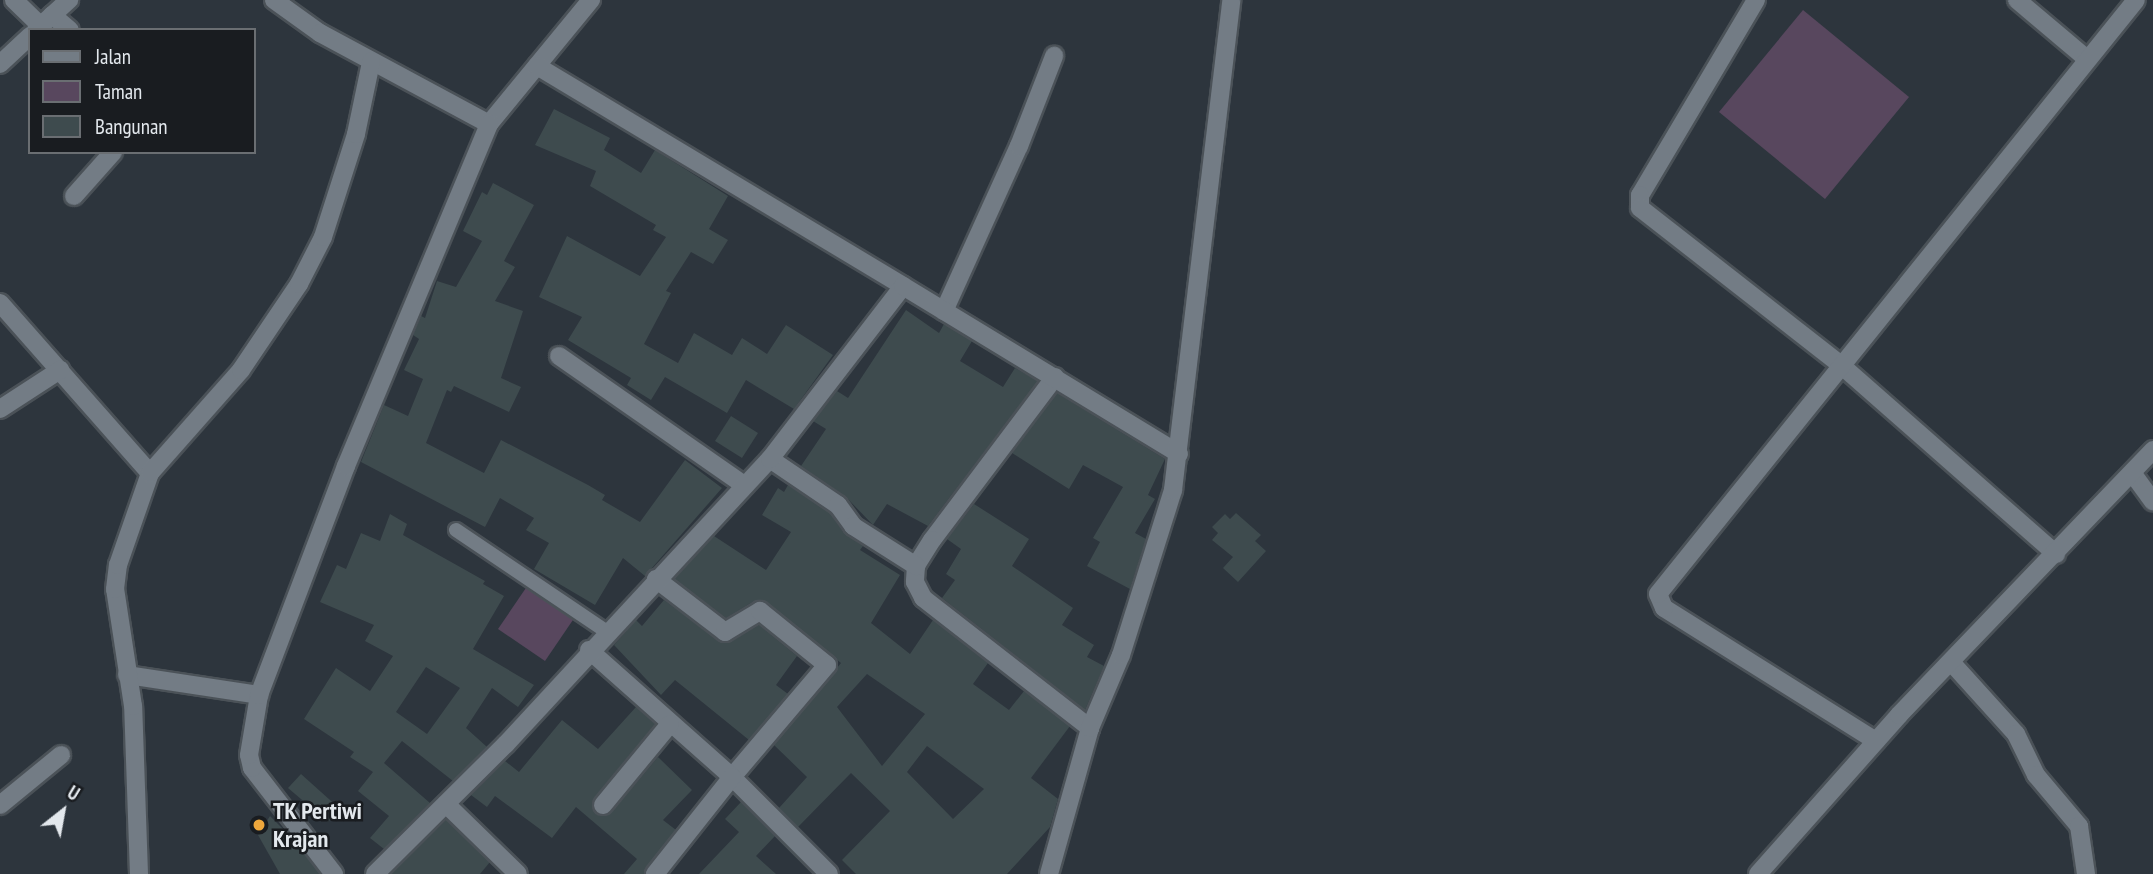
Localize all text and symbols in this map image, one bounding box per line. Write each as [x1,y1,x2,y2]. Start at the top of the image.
legend [28,28,256,154]
text: Jalan [95,43,131,70]
text: Taman [95,78,142,105]
text: Bangunan [95,113,168,140]
north arrow [28,776,98,846]
text: U [63,780,84,806]
place label: TK Pertiwi Krajan [273,797,362,853]
marker: TK Pertiwi Krajan [251,817,267,833]

